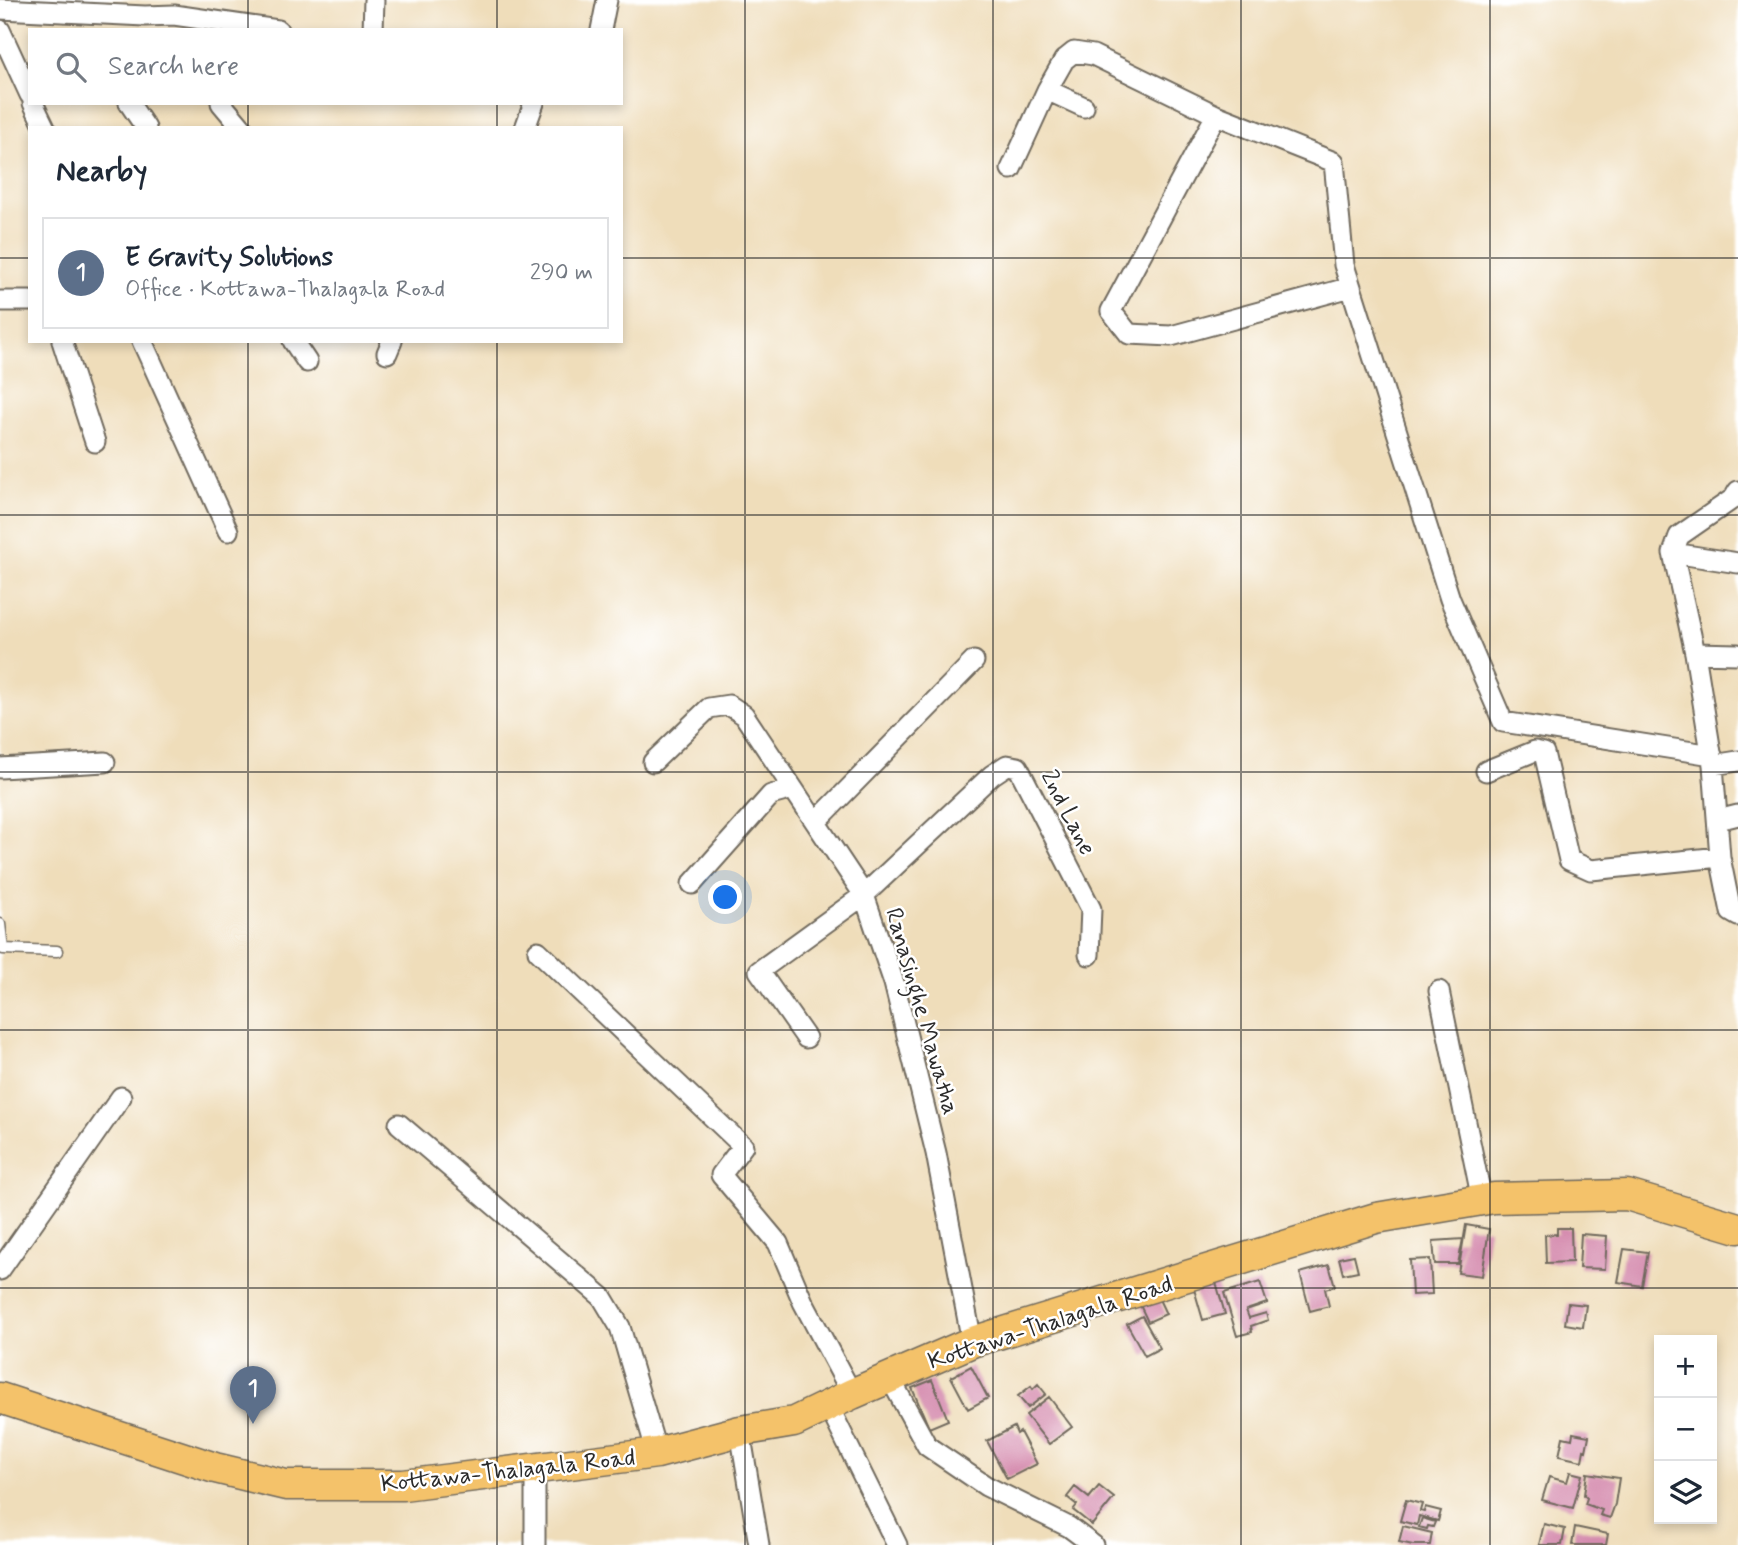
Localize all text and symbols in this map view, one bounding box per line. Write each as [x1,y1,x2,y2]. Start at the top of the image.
search box [28,28,623,105]
icon: search [52,48,90,86]
text: Search here [108,50,239,84]
text: Nearby [56,152,147,191]
text: E Gravity Solutions [125,241,333,275]
text: 1 [76,258,86,288]
text: 290 m [530,258,593,288]
text: Office · Kottawa-Thalagala Road [125,275,445,305]
street label: 2nd Lane [1033,765,1102,861]
your location [708,880,742,914]
street label: Ranasinghe Mawatha [874,904,966,1119]
street label: Kottawa-Thalagala Road [924,1269,1177,1378]
map controls [1654,1335,1717,1524]
button: + [1654,1335,1717,1398]
pin: 1 [230,1366,276,1424]
button: − [1654,1398,1717,1461]
street label: Kottawa-Thalagala Road [379,1443,637,1500]
button: layers [1654,1461,1717,1524]

